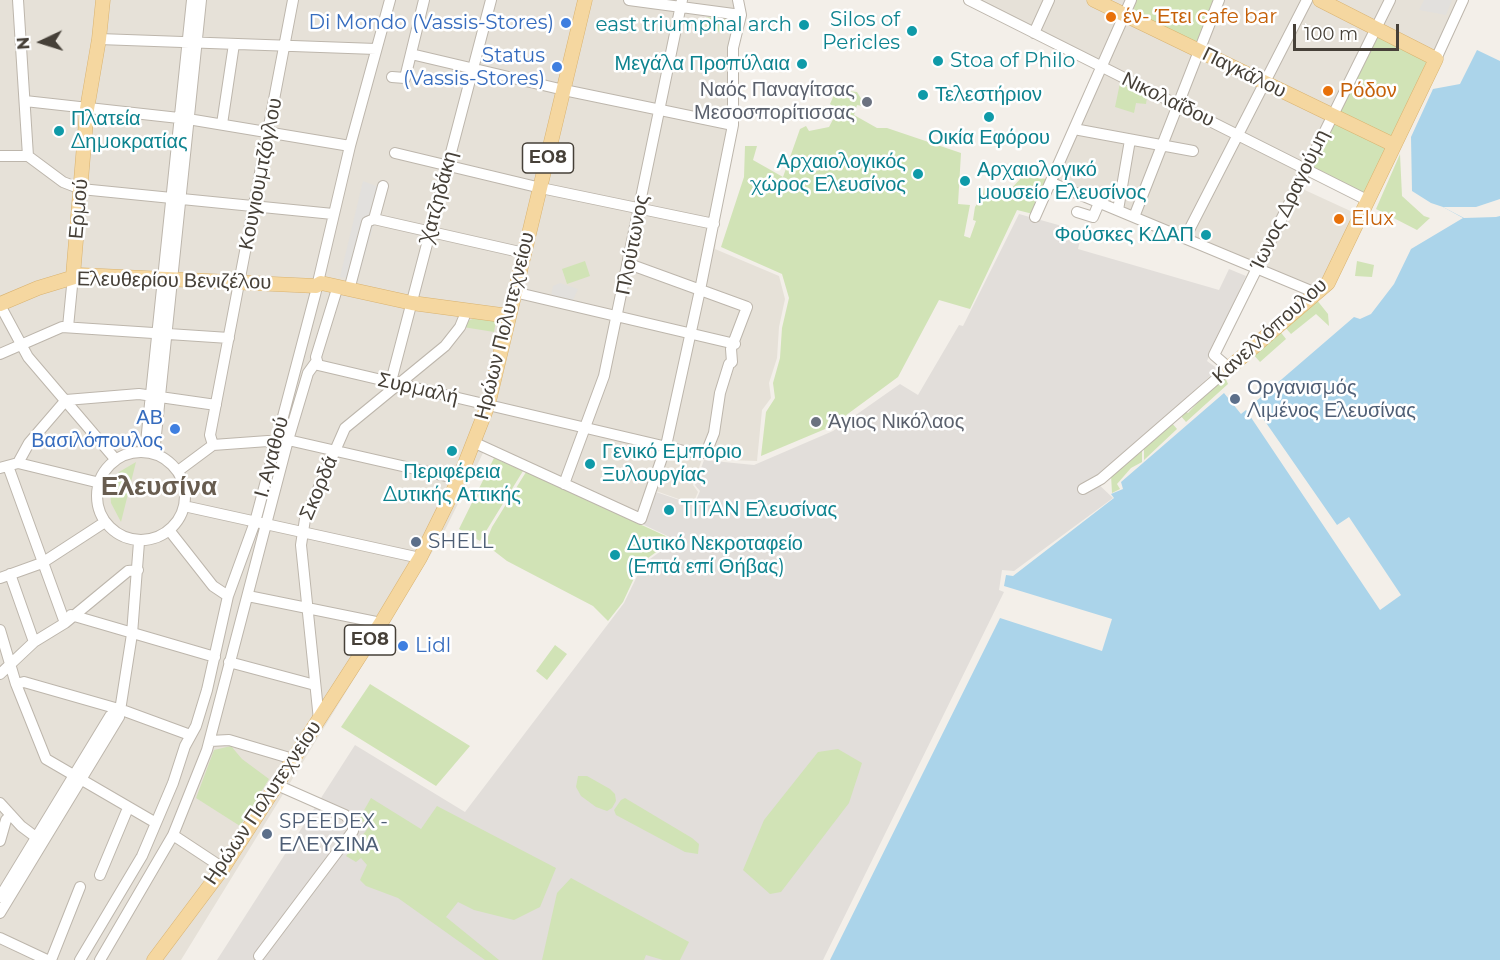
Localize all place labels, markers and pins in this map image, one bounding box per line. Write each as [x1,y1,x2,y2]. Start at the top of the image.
place label: έν- Έτει cafe bar [1123,5,1277,29]
place label: Silos of Pericles [822,8,900,55]
marker: έν- Έτει cafe bar [1104,10,1118,24]
place label: Di Mondo (Vassis-Stores) [308,11,554,35]
place label: east triumphal arch [596,13,792,37]
marker: Di Mondo (Vassis-Stores) [559,16,573,30]
marker: east triumphal arch [797,18,811,32]
marker: Silos of Pericles [905,24,919,38]
place label: Status (Vassis-Stores) [403,44,545,91]
place label: Stoa of Philo [950,49,1075,73]
place label: Μεγάλα Προπύλαια [614,52,790,76]
marker: Stoa of Philo [931,54,945,68]
marker: Μεγάλα Προπύλαια [795,57,809,71]
marker: Status (Vassis-Stores) [550,60,564,74]
place label: Ναός Παναγίτσας Μεσοσπορίτισσας [694,78,855,125]
place label: Ρόδον [1340,79,1397,103]
place label: Τελεστήριον [935,83,1042,107]
marker: Ρόδον [1321,84,1335,98]
marker: Τελεστήριον [916,88,930,102]
marker: Ναός Παναγίτσας Μεσοσπορίτισσας [860,95,874,109]
place label: Πλατεία Δημοκρατίας [71,107,188,154]
marker: Οικία Εφόρου [982,110,996,124]
marker: Πλατεία Δημοκρατίας [52,124,66,138]
place label: Οικία Εφόρου [928,126,1050,150]
place label: Αρχαιολογικός χώρος Ελευσίνος [751,150,906,197]
place label: Αρχαιολογικό μουσείο Ελευσίνος [977,158,1146,205]
marker: Αρχαιολογικός χώρος Ελευσίνος [911,167,925,181]
marker: Αρχαιολογικό μουσείο Ελευσίνος [958,174,972,188]
place label: Elux [1351,207,1394,231]
marker: Elux [1332,212,1346,226]
place label: Φούσκες ΚΔΑΠ [1054,223,1194,247]
marker: Φούσκες ΚΔΑΠ [1199,228,1213,242]
place label: Οργανισμός Λιμένος Ελευσίνας [1247,376,1416,423]
marker: Οργανισμός Λιμένος Ελευσίνας [1228,392,1242,406]
place label: ΑΒ Βασιλόπουλος [31,406,163,453]
place label: Άγιος Νικόλαος [828,410,964,434]
marker: Άγιος Νικόλαος [809,415,823,429]
marker: ΑΒ Βασιλόπουλος [168,422,182,436]
place label: Γενικό Εμπόριο Ξυλουργίας [602,440,742,487]
marker: Περιφέρεια Δυτικής Αττικής [445,444,459,458]
marker: Γενικό Εμπόριο Ξυλουργίας [583,457,597,471]
place label: Περιφέρεια Δυτικής Αττικής [383,460,521,507]
place label: TITAN Ελευσίνας [681,498,837,522]
marker: TITAN Ελευσίνας [662,503,676,517]
place label: SHELL [428,530,493,554]
place label: Δυτικό Νεκροταφείο (Επτά επί Θήβας) [627,532,803,579]
marker: SHELL [409,535,423,549]
marker: Δυτικό Νεκροταφείο (Επτά επί Θήβας) [608,548,622,562]
place label: Lidl [415,634,451,658]
marker: Lidl [396,639,410,653]
place label: SPEEDEX - ΕΛΕΥΣΙΝΑ [279,810,388,857]
marker: SPEEDEX - ΕΛΕΥΣΙΝΑ [260,827,274,841]

